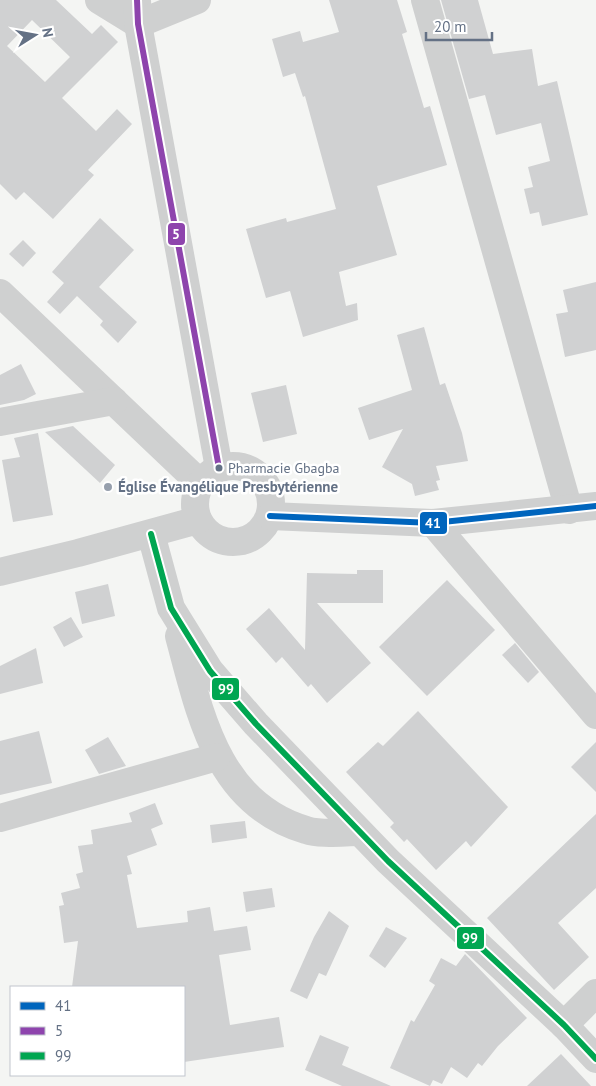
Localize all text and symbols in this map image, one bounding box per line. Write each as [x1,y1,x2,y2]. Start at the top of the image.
north arrow [10,10,60,60]
scale bar [426,10,492,42]
text: 20 m [434,17,467,36]
text: N [38,26,57,39]
line badge: 5 [167,222,186,246]
text: 5 [172,225,180,243]
place label: Pharmacie Gbagba [228,459,340,477]
marker: Pharmacie Gbagba [214,463,224,473]
place label: Église Évangélique Presbytérienne [118,477,338,496]
marker: Église Évangélique Presbytérienne [102,481,114,493]
line badge: 41 [419,511,448,535]
text: 41 [425,514,441,532]
line badge: 99 [211,677,240,701]
text: 99 [218,680,234,698]
line badge: 99 [456,926,485,950]
text: 99 [462,929,478,947]
legend [10,986,185,1076]
text: 41 [55,996,71,1015]
text: 5 [55,1021,63,1040]
text: 99 [55,1046,71,1065]

